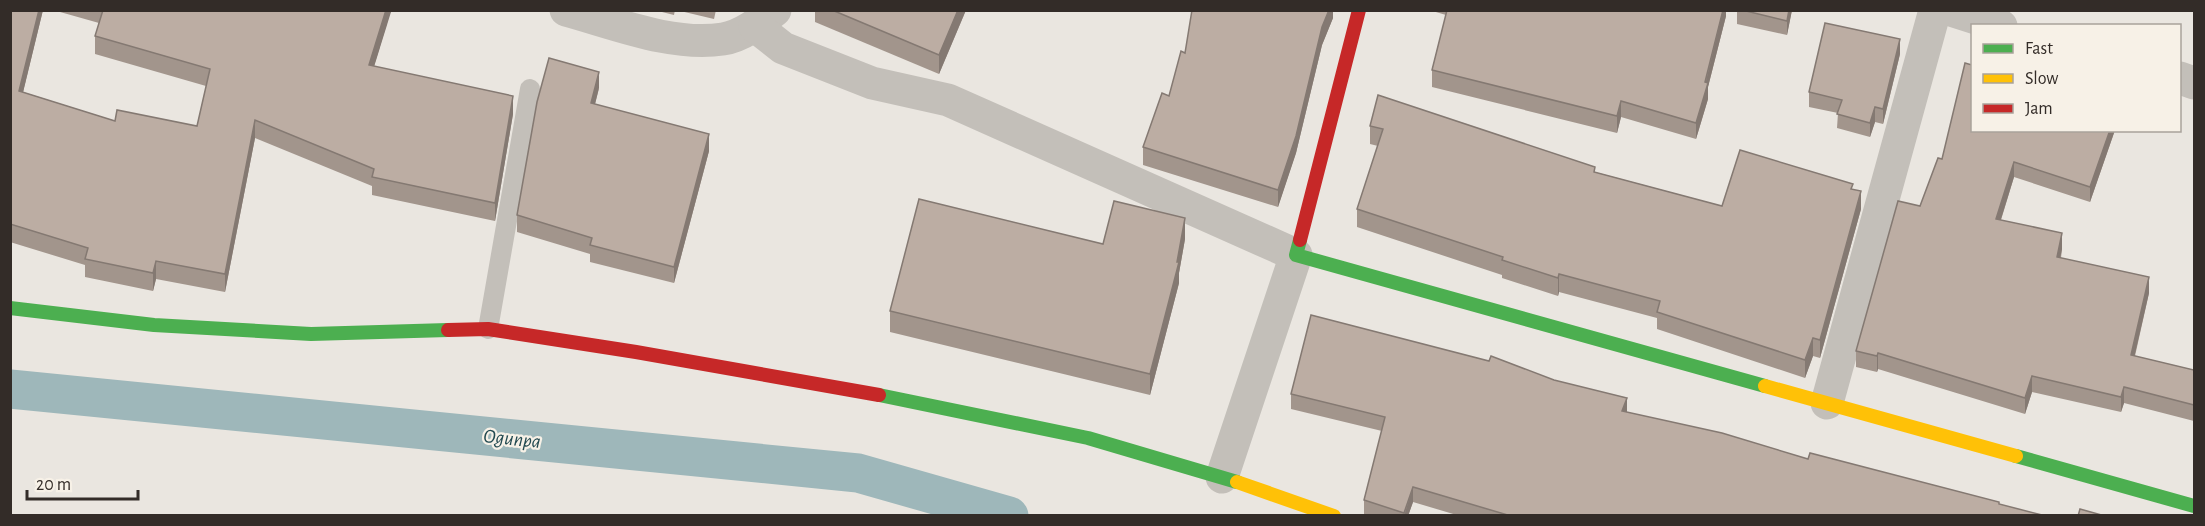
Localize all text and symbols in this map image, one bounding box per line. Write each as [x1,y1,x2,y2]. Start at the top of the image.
legend [1971,24,2181,132]
text: Fast [2025,40,2053,58]
text: Slow [2025,70,2058,88]
text: Jam [2025,100,2053,118]
water label: Ogunpa [482,426,542,452]
scale bar [27,463,138,501]
text: 20 m [36,476,71,494]

